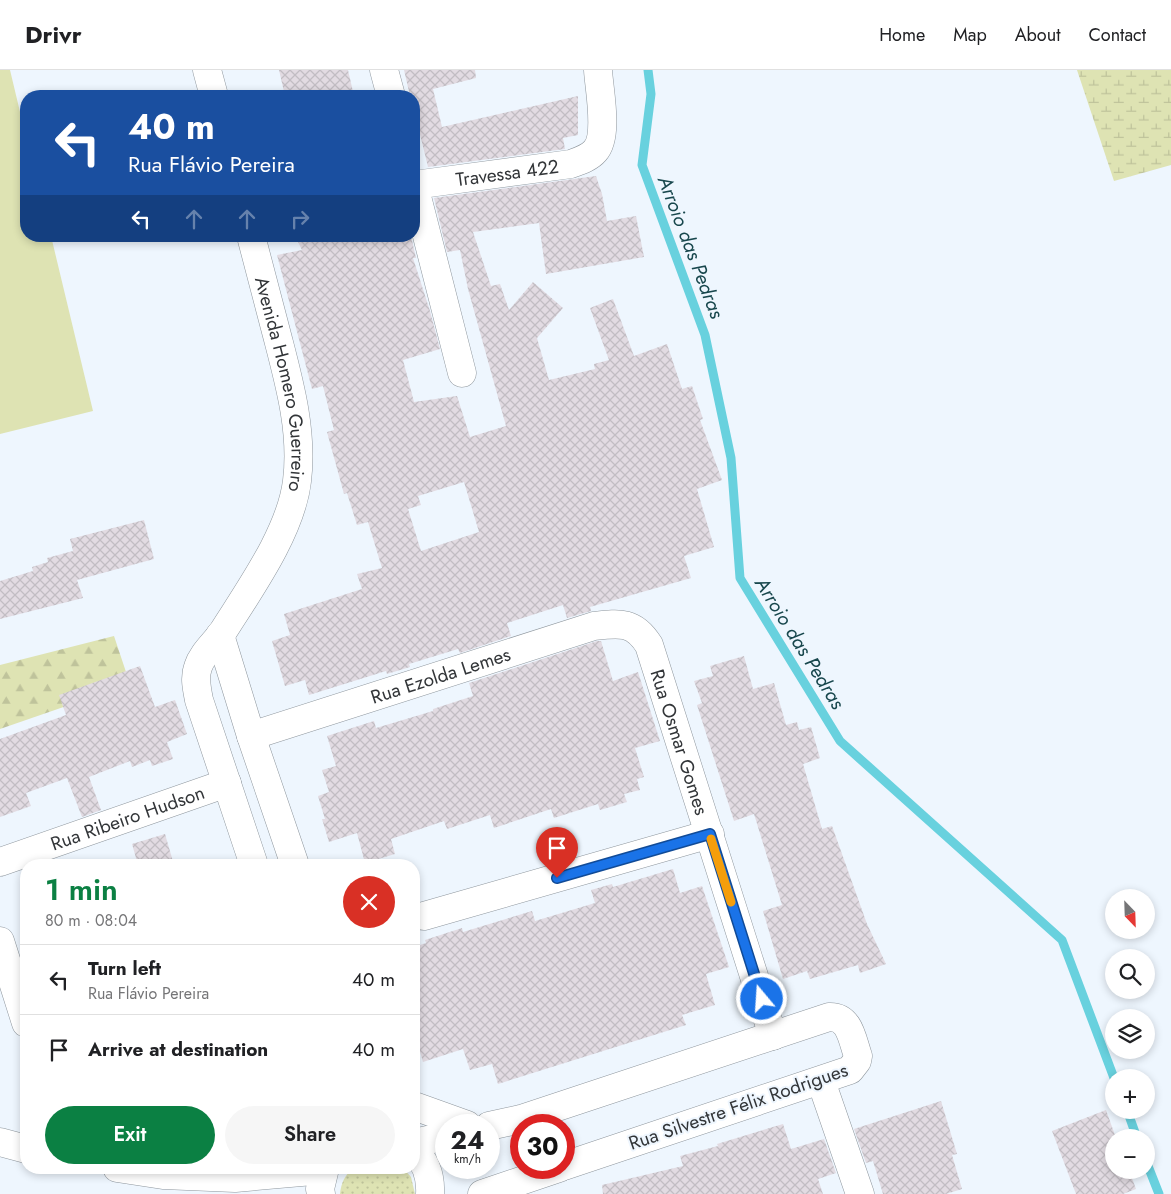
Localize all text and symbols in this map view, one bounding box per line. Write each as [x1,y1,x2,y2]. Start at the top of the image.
text: Drivr [25,17,82,52]
text: Home [879,22,925,48]
text: Map [953,22,987,48]
text: About [1015,22,1060,48]
text: Contact [1088,22,1146,48]
text: 40 m [128,102,215,152]
icon: left [45,110,110,175]
text: Rua Flávio Pereira [128,148,295,180]
street label: Travessa 422 [454,153,560,193]
water label: Arroio das Pedras [650,171,731,323]
icon: left [127,205,155,233]
icon: ahead [180,205,208,233]
icon: ahead [233,205,261,233]
icon: right [286,205,314,233]
street label: Avenida Homero Guerreiro [248,274,312,494]
water label: Arroio das Pedras [747,571,852,715]
street label: Rua Ezolda Lemes [367,641,514,711]
street label: Rua Osmar Gomes [643,666,715,819]
street label: Rua Ribeiro Hudson [47,779,208,857]
pin [536,827,578,878]
icon: arrive [543,834,571,862]
text: 1 min [45,868,118,911]
button: close [343,876,395,928]
north arrow [1105,889,1155,939]
map controls [1105,889,1155,1179]
text: 80 m · 08:04 [45,909,137,932]
button: search [1105,949,1155,999]
text: Turn left [88,955,161,982]
icon: left [45,966,73,994]
text: 40 m [352,966,395,993]
position arrow [735,972,787,1024]
text: Rua Flávio Pereira [88,982,209,1005]
button: layers [1105,1009,1155,1059]
icon: arrive [45,1036,73,1064]
text: Arrive at destination [88,1036,268,1063]
text: 40 m [352,1036,395,1063]
street label: Rua Silvestre Félix Rodrigues [625,1056,852,1157]
button: + [1105,1069,1155,1119]
button: Exit [45,1106,215,1164]
button: Share [225,1106,395,1164]
speed limit sign: 30 [510,1114,575,1179]
text: 24 [451,1122,484,1158]
button: − [1105,1129,1155,1179]
text: km/h [454,1150,481,1168]

